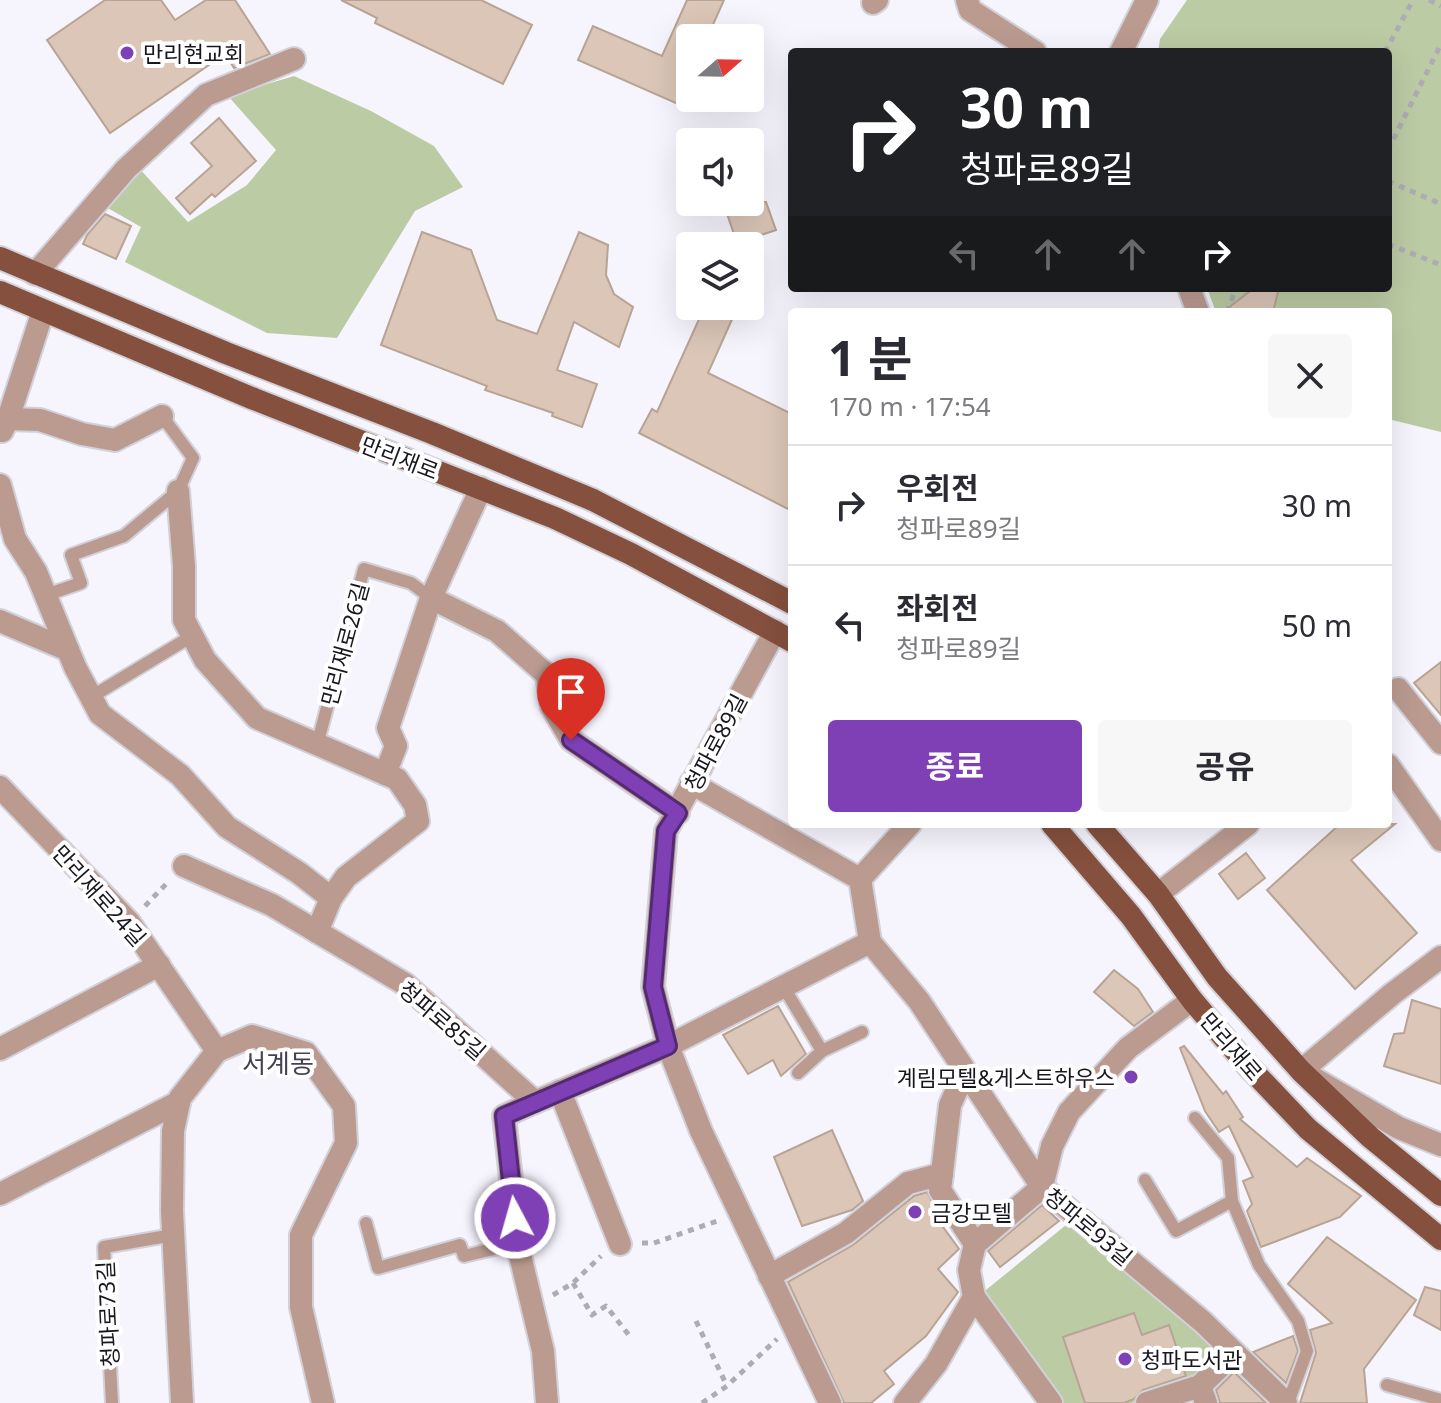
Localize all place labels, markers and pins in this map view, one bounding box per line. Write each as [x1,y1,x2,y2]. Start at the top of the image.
place label: 만리현교회 [143,38,244,68]
marker: 만리현교회 [118,44,136,62]
pin [537,658,605,740]
place label: 계림모텔&게스트하우스 [896,1062,1115,1092]
marker: 계림모텔&게스트하우스 [1122,1068,1140,1086]
place label: 금강모텔 [931,1197,1012,1227]
marker: 금강모텔 [906,1203,924,1221]
place label: 청파도서관 [1141,1344,1242,1374]
marker: 청파도서관 [1116,1350,1134,1368]

